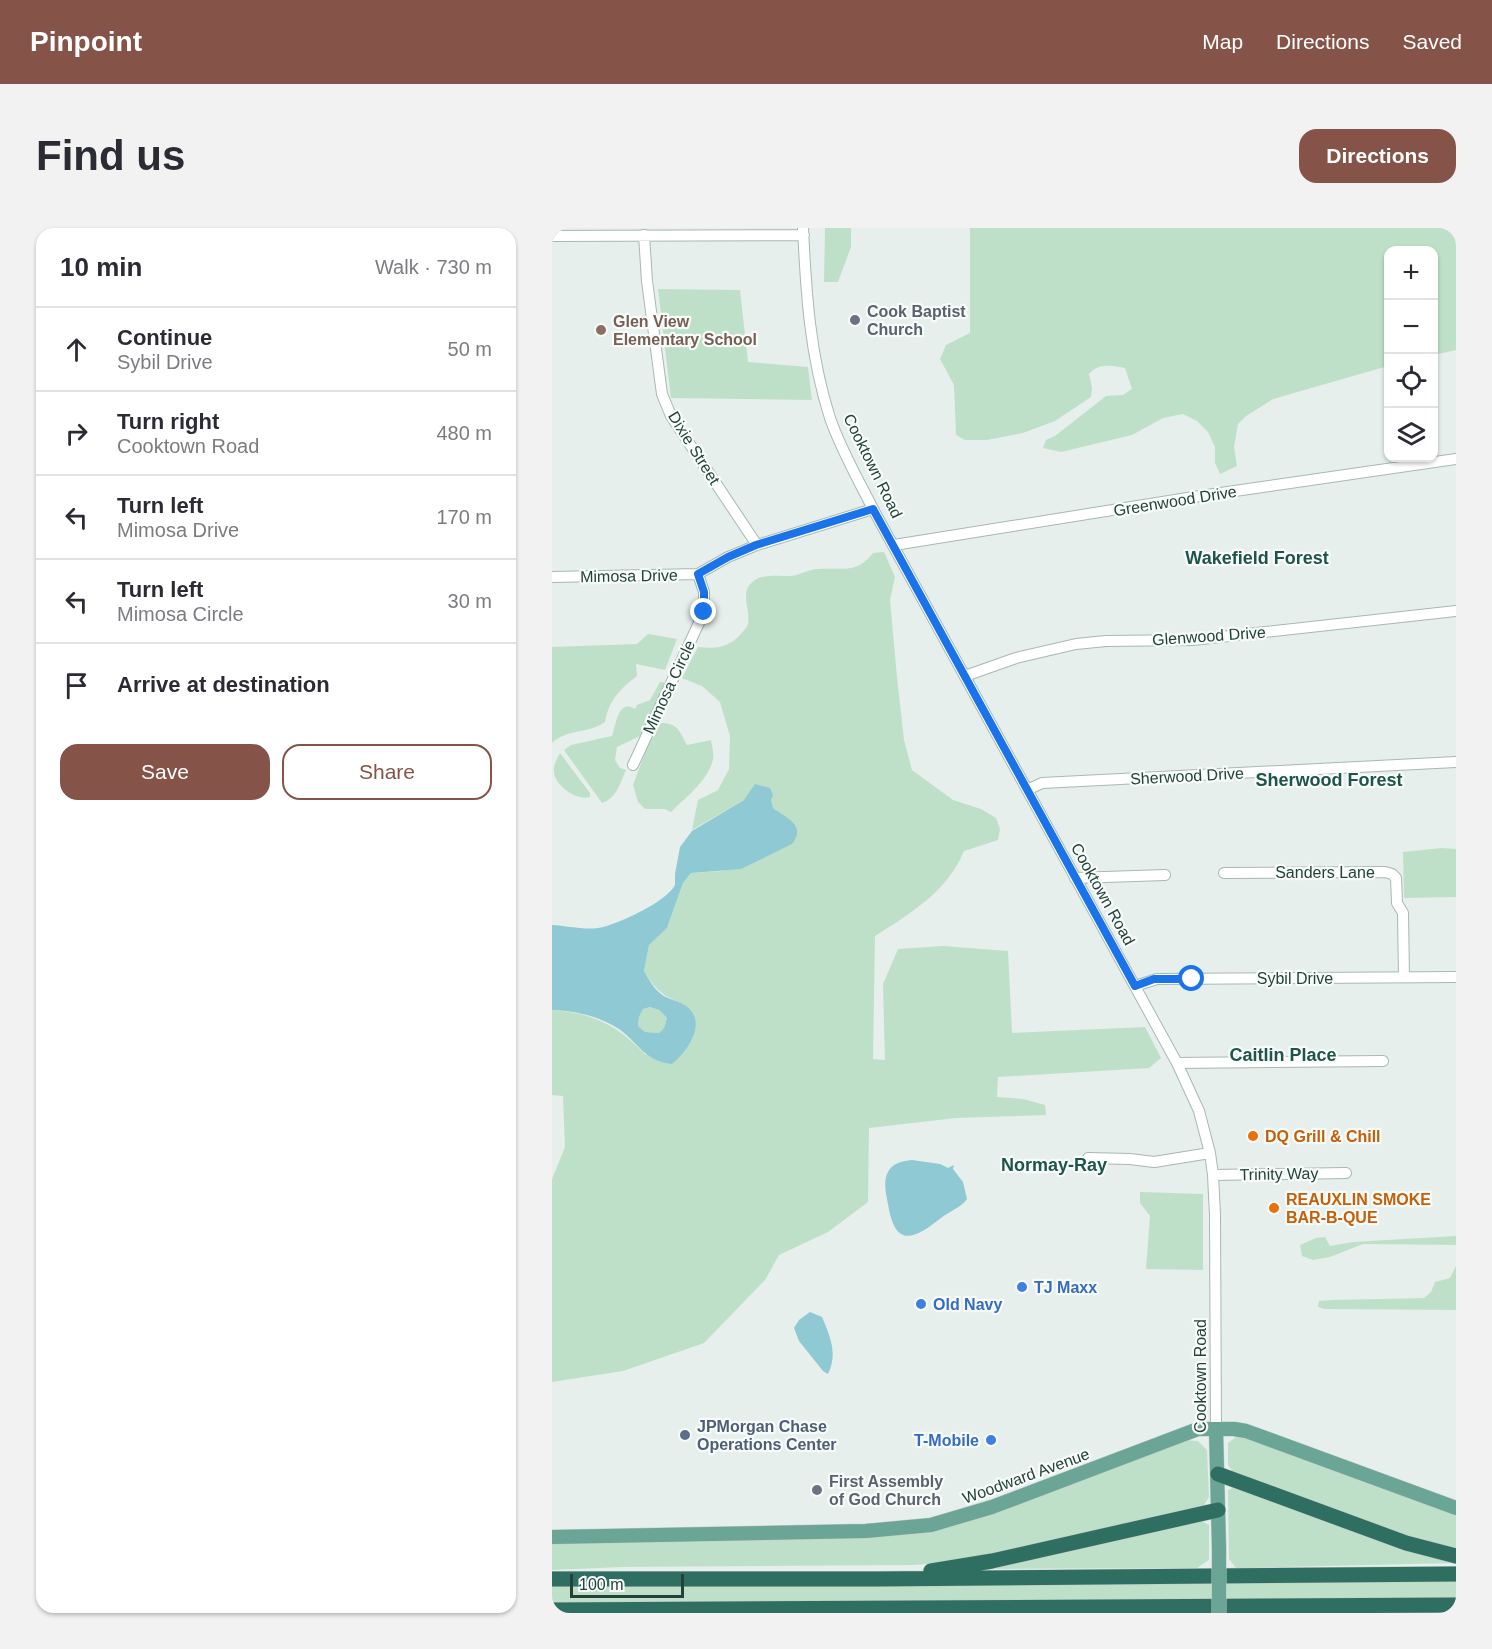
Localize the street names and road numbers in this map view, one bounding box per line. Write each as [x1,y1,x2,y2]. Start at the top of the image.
street label: Dixie Street [665,408,723,488]
street label: Cooktown Road [840,411,906,521]
street label: Greenwood Drive [1112,483,1238,519]
street label: Mimosa Drive [580,567,678,585]
street label: Glenwood Drive [1152,624,1266,648]
street label: Mimosa Circle [640,637,698,737]
street label: Sherwood Drive [1130,765,1244,787]
street label: Cooktown Road [1068,840,1138,948]
street label: Sanders Lane [1275,864,1375,881]
street label: Sybil Drive [1257,970,1333,987]
street label: Trinity Way [1239,1165,1319,1183]
street label: Cooktown Road [1192,1319,1209,1433]
street label: Woodward Avenue [960,1445,1092,1507]

